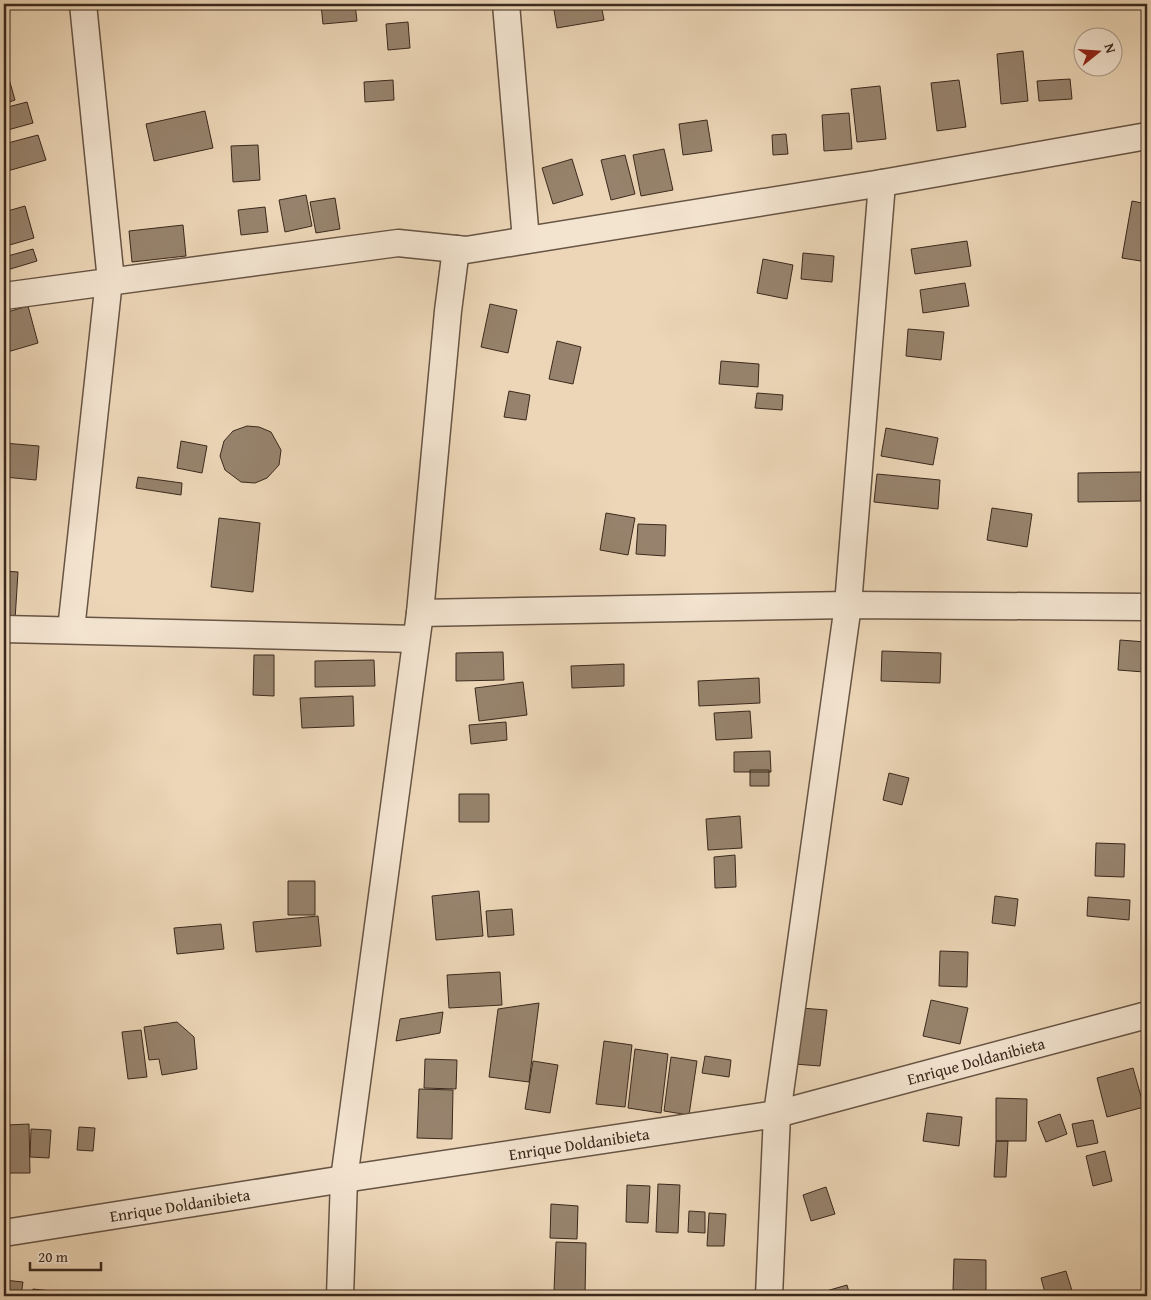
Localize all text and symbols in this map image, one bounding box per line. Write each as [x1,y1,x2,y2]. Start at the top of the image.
north arrow [1074,28,1124,78]
text: N [1100,41,1122,56]
street label: Enrique Doldanibieta [904,1031,1048,1091]
street label: Enrique Doldanibieta [507,1121,651,1166]
street label: Enrique Doldanibieta [108,1182,252,1228]
scale bar [30,1240,101,1272]
text: 20 m [38,1246,69,1267]

